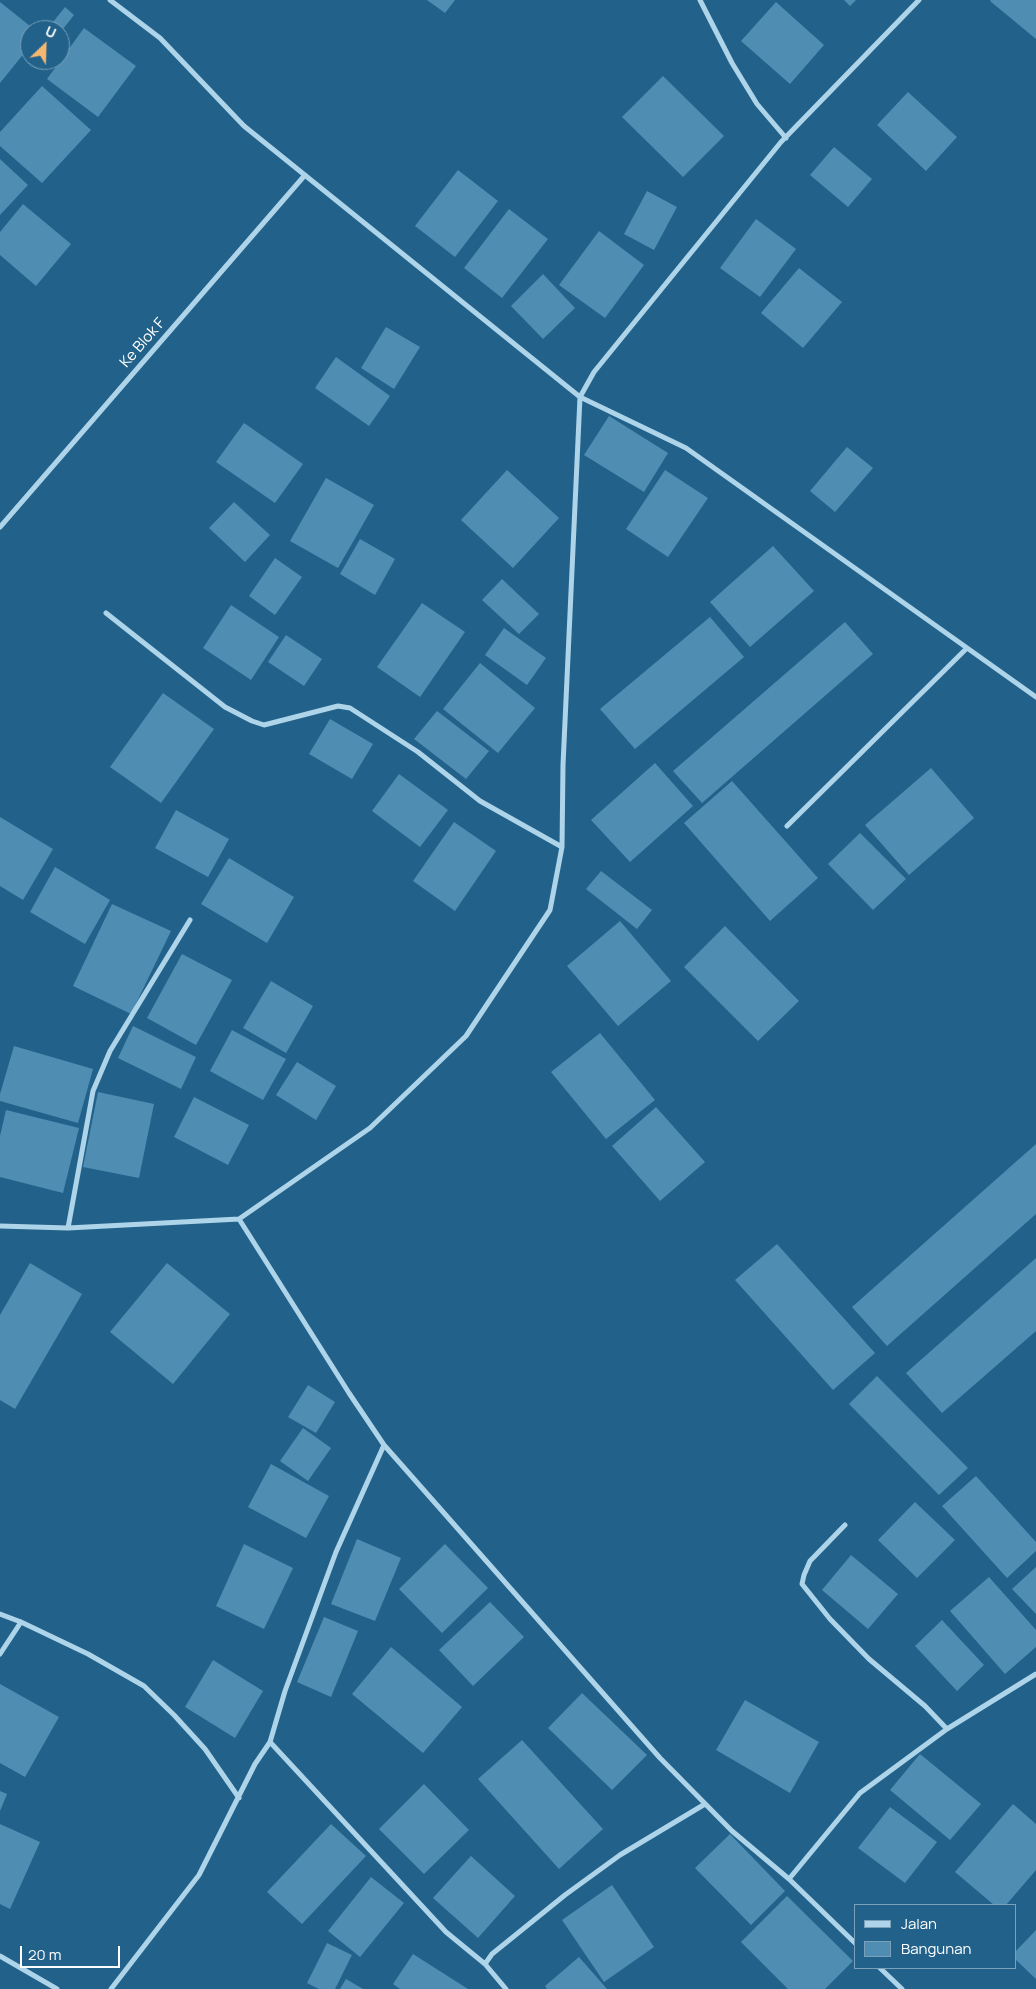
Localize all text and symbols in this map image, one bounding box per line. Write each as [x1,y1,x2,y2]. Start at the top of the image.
north arrow [20,20,70,70]
text: U [42,21,59,42]
street label: Ke Blok F [117,315,169,371]
legend [854,1904,1016,1969]
text: Jalan [901,1913,937,1934]
scale bar [22,1936,122,1968]
text: Bangunan [901,1938,971,1959]
text: 20 m [28,1944,61,1965]

